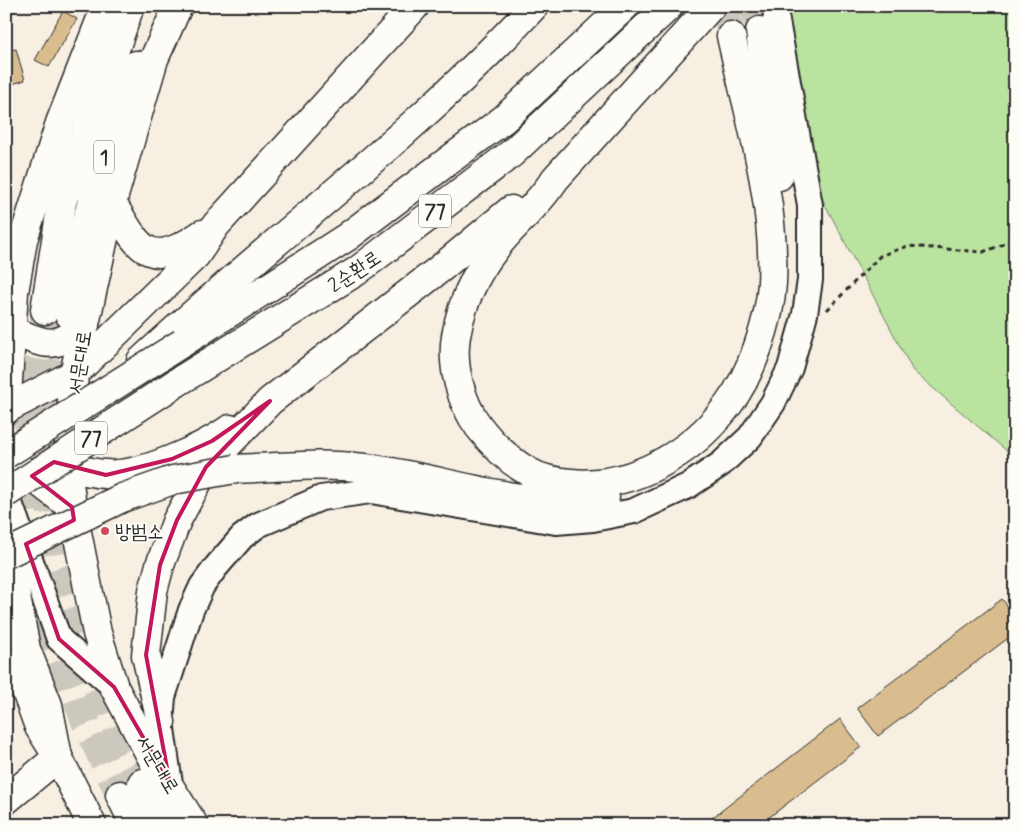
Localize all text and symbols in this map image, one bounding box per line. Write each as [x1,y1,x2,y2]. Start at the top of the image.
road number: 1 [94,140,114,173]
road number: 77 [419,195,451,228]
street label: 2순환로 [323,245,386,300]
street label: 서문대로 [62,328,99,396]
road number: 77 [75,422,107,454]
place label: 방범소 [115,519,163,546]
marker: 방범소 [99,525,111,537]
street label: 서문대로 [129,730,185,799]

